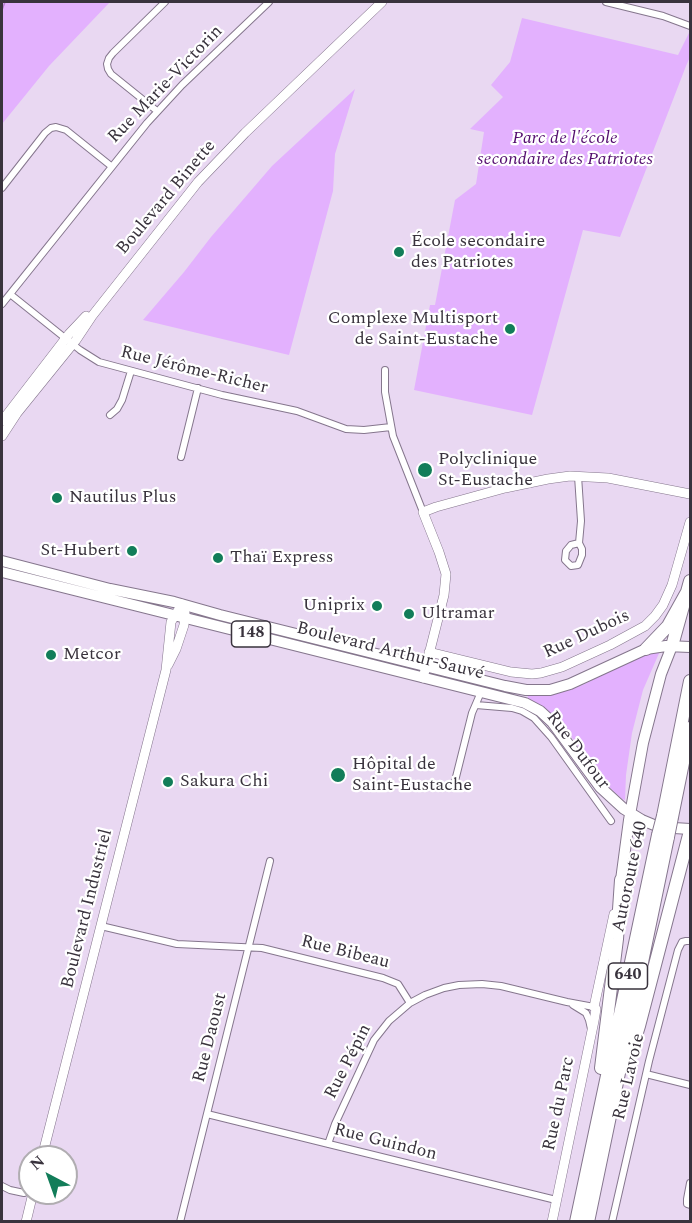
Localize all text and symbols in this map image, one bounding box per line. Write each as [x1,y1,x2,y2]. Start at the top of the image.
street label: Rue Marie-Victorin [104,21,228,149]
park label: Parc de l'école secondaire des Patriotes [477,128,653,170]
street label: Boulevard Binette [113,136,221,260]
place label: École secondaire des Patriotes [411,231,545,274]
marker: École secondaire des Patriotes [392,245,406,259]
place label: Complexe Multisport de Saint-Eustache [328,308,498,350]
marker: Complexe Multisport de Saint-Eustache [503,322,517,336]
street label: Rue Jérôme-Richer [118,342,270,400]
place label: Polyclinique St-Eustache [438,449,537,492]
marker: Polyclinique St-Eustache [416,461,434,479]
place label: Nautilus Plus [69,487,176,509]
marker: Nautilus Plus [50,491,64,505]
place label: St-Hubert [40,540,120,562]
marker: St-Hubert [125,544,139,558]
place label: Thaï Express [230,547,334,569]
marker: Thaï Express [211,551,225,565]
place label: Uniprix [303,595,365,617]
marker: Uniprix [370,599,384,613]
place label: Ultramar [421,603,495,625]
street label: Rue Dubois [540,606,634,664]
marker: Ultramar [402,607,416,621]
street label: Boulevard Arthur-Sauvé [294,618,486,686]
road number: 148 [232,621,270,647]
place label: Metcor [63,644,121,666]
marker: Metcor [44,648,58,662]
street label: Rue Dufour [541,708,613,794]
place label: Hôpital de Saint-Eustache [352,754,472,796]
marker: Hôpital de Saint-Eustache [329,766,347,784]
place label: Sakura Chi [180,771,268,793]
marker: Sakura Chi [161,775,175,789]
street label: Autoroute 640 [609,820,653,934]
street label: Boulevard Industriel [58,827,118,991]
street label: Rue Bibeau [298,932,392,974]
road number: 640 [608,963,648,989]
street label: Rue Daoust [189,991,233,1085]
street label: Rue Pépin [321,1021,377,1103]
street label: Rue Lavoie [610,1032,650,1122]
street label: Rue du Parc [540,1055,580,1153]
street label: Rue Guindon [331,1120,439,1166]
north arrow [18,1145,78,1205]
text: N [25,1150,50,1176]

